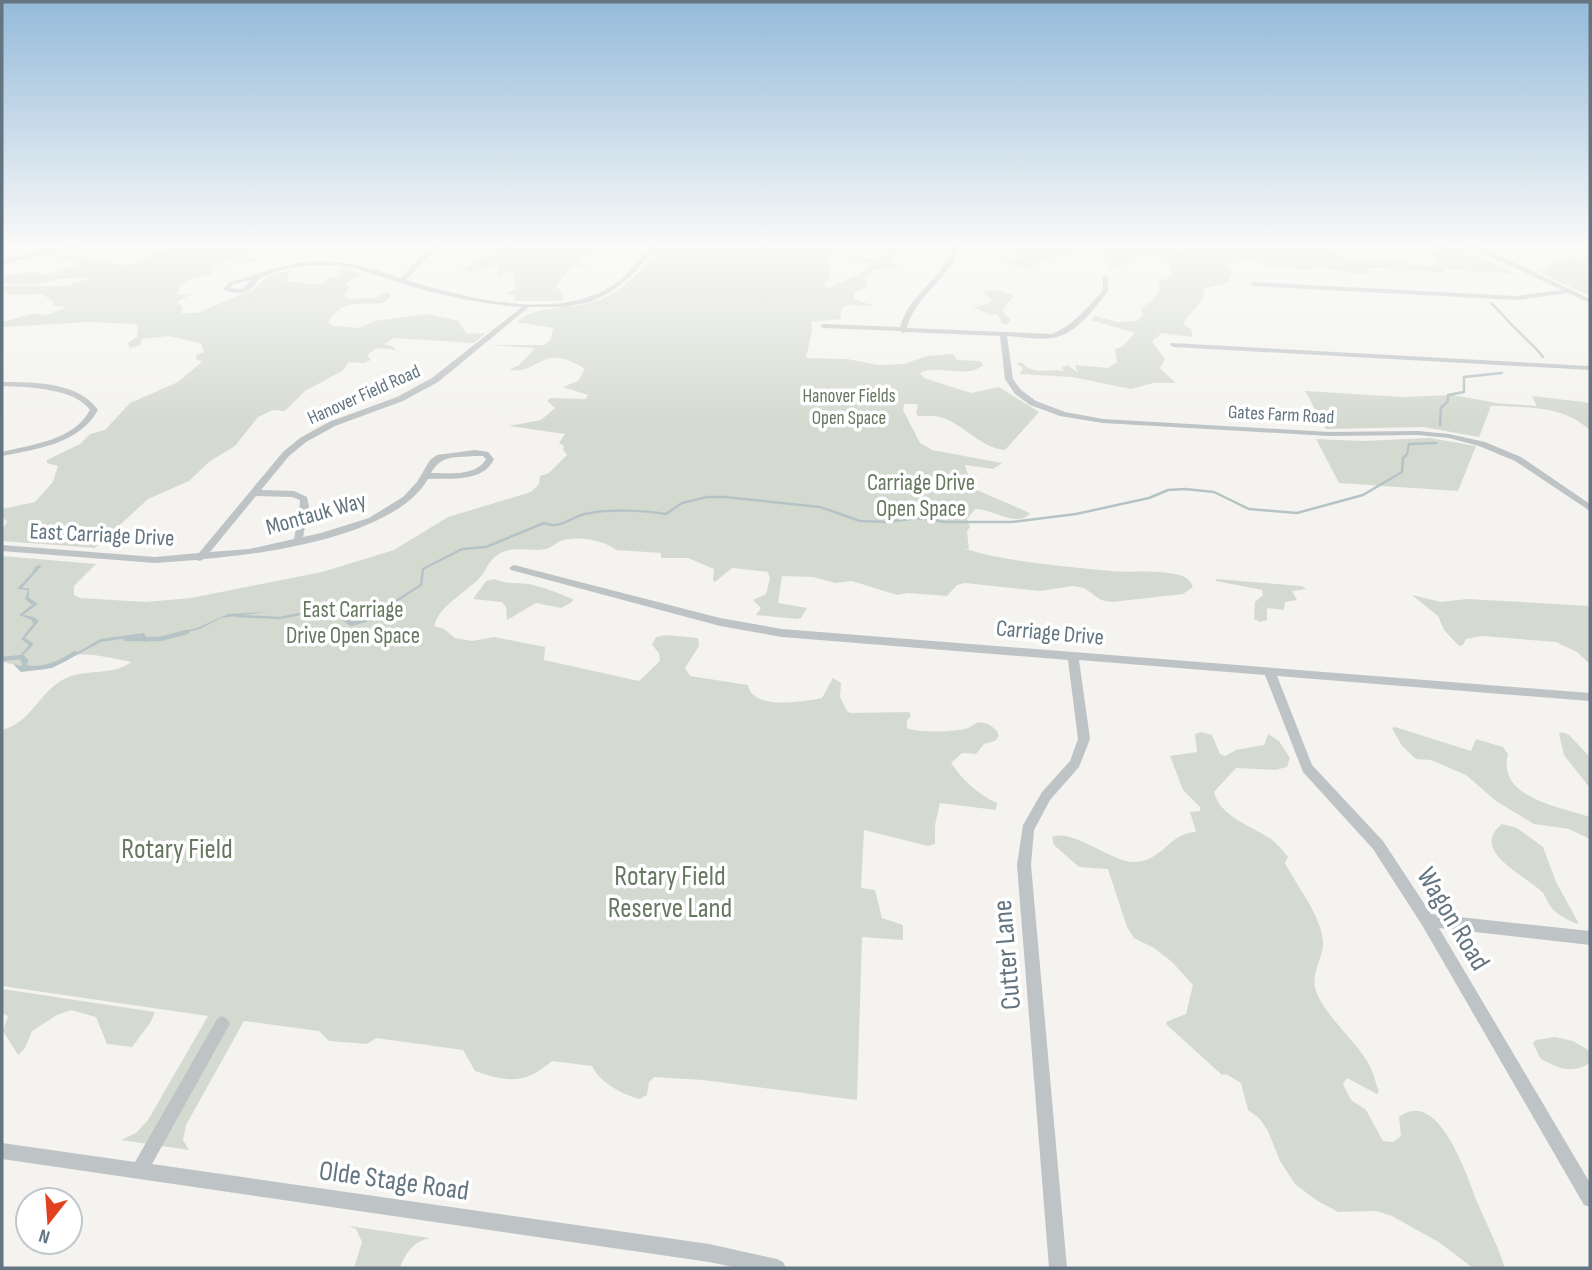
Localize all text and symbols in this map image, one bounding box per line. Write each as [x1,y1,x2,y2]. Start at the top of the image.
street label: Hanover Field Road [304,360,424,430]
park label: Hanover Fields Open Space [802,385,896,430]
street label: Gates Farm Road [1227,401,1335,429]
park label: Carriage Drive Open Space [867,469,975,523]
street label: Montauk Way [263,486,369,542]
street label: East Carriage Drive [29,517,175,553]
park label: East Carriage Drive Open Space [286,596,420,650]
street label: Carriage Drive [995,614,1105,652]
park label: Rotary Field [121,833,233,866]
park label: Rotary Field Reserve Land [608,860,732,925]
street label: Wagon Road [1409,862,1497,976]
street label: Cutter Lane [986,899,1028,1011]
street label: Olde Stage Road [317,1154,471,1208]
north arrow [14,1186,84,1256]
text: N [36,1223,53,1248]

